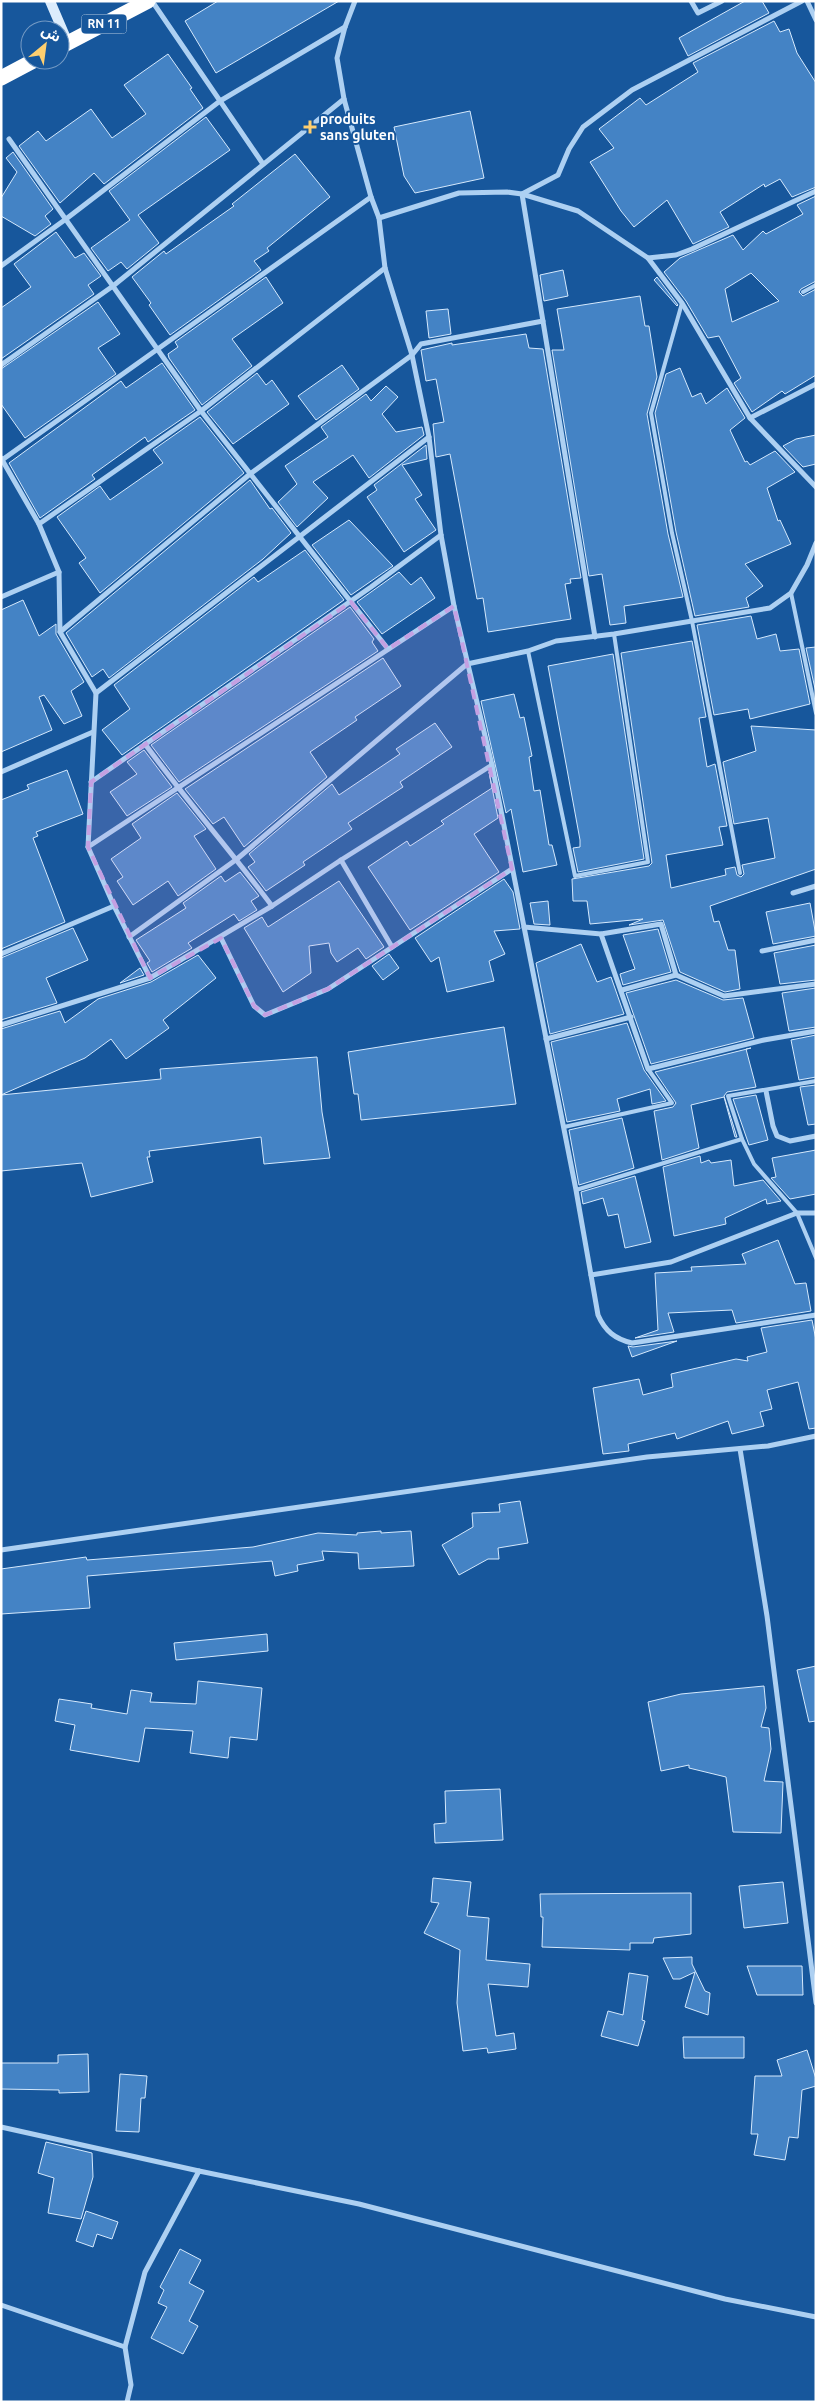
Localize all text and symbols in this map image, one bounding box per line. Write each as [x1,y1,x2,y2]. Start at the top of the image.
road number: RN 11 [82,14,126,34]
north arrow [20,20,70,70]
text: ش [39,22,64,45]
place label: produits sans gluten [320,111,395,143]
marker: produits sans gluten [304,121,316,133]

